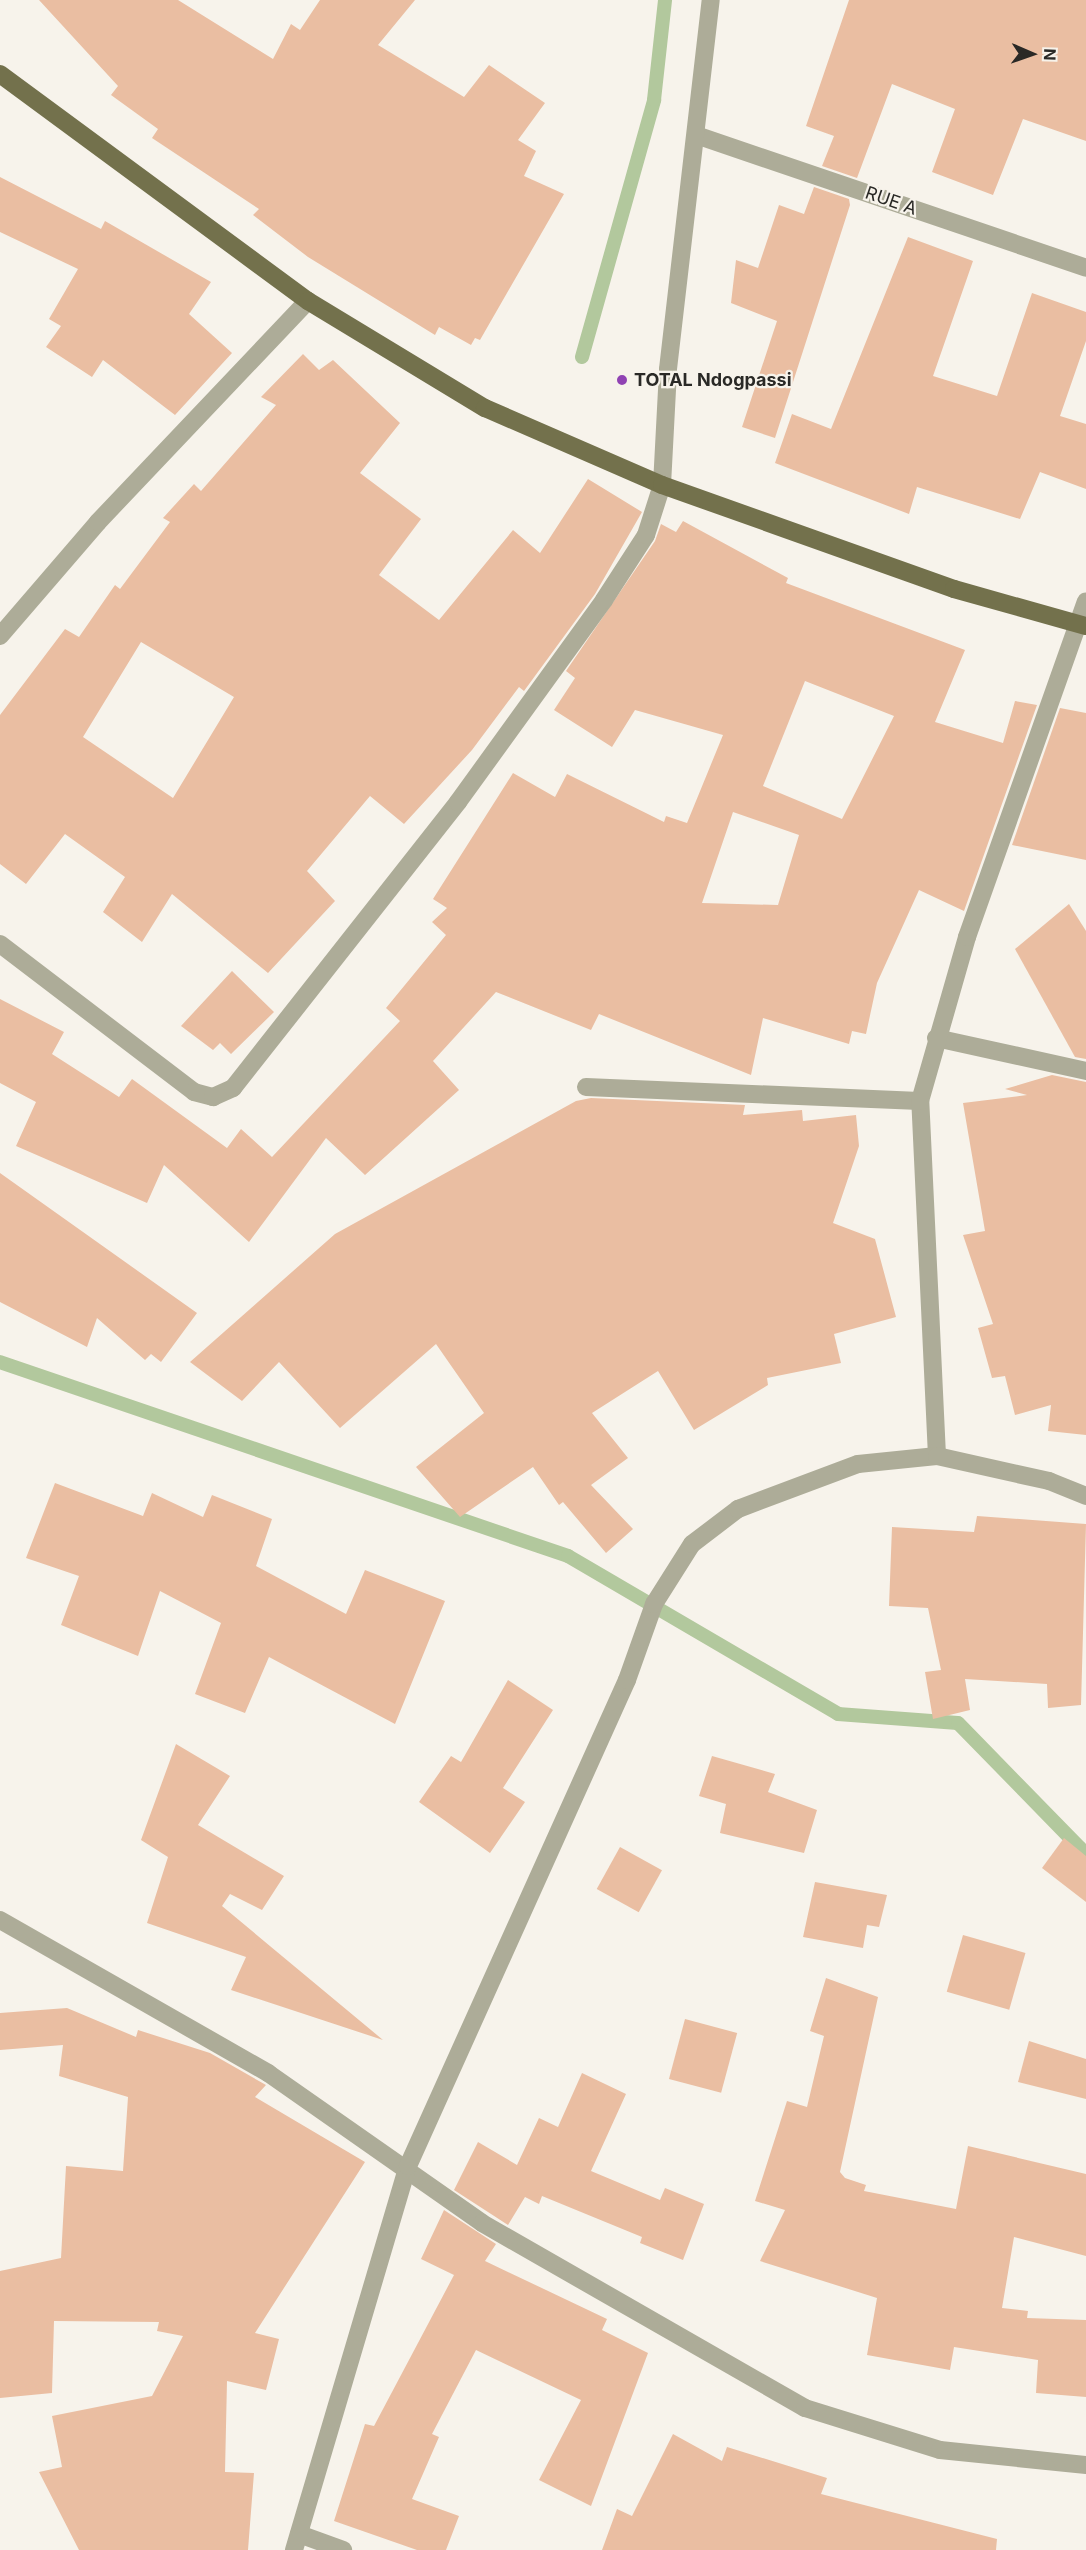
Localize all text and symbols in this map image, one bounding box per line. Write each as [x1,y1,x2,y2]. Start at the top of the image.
north arrow [1002,24,1062,84]
text: N [1040,48,1060,61]
street label: RUE A [862,182,920,220]
place label: TOTAL Ndogpassi [634,369,792,391]
marker: TOTAL Ndogpassi [615,373,629,387]

